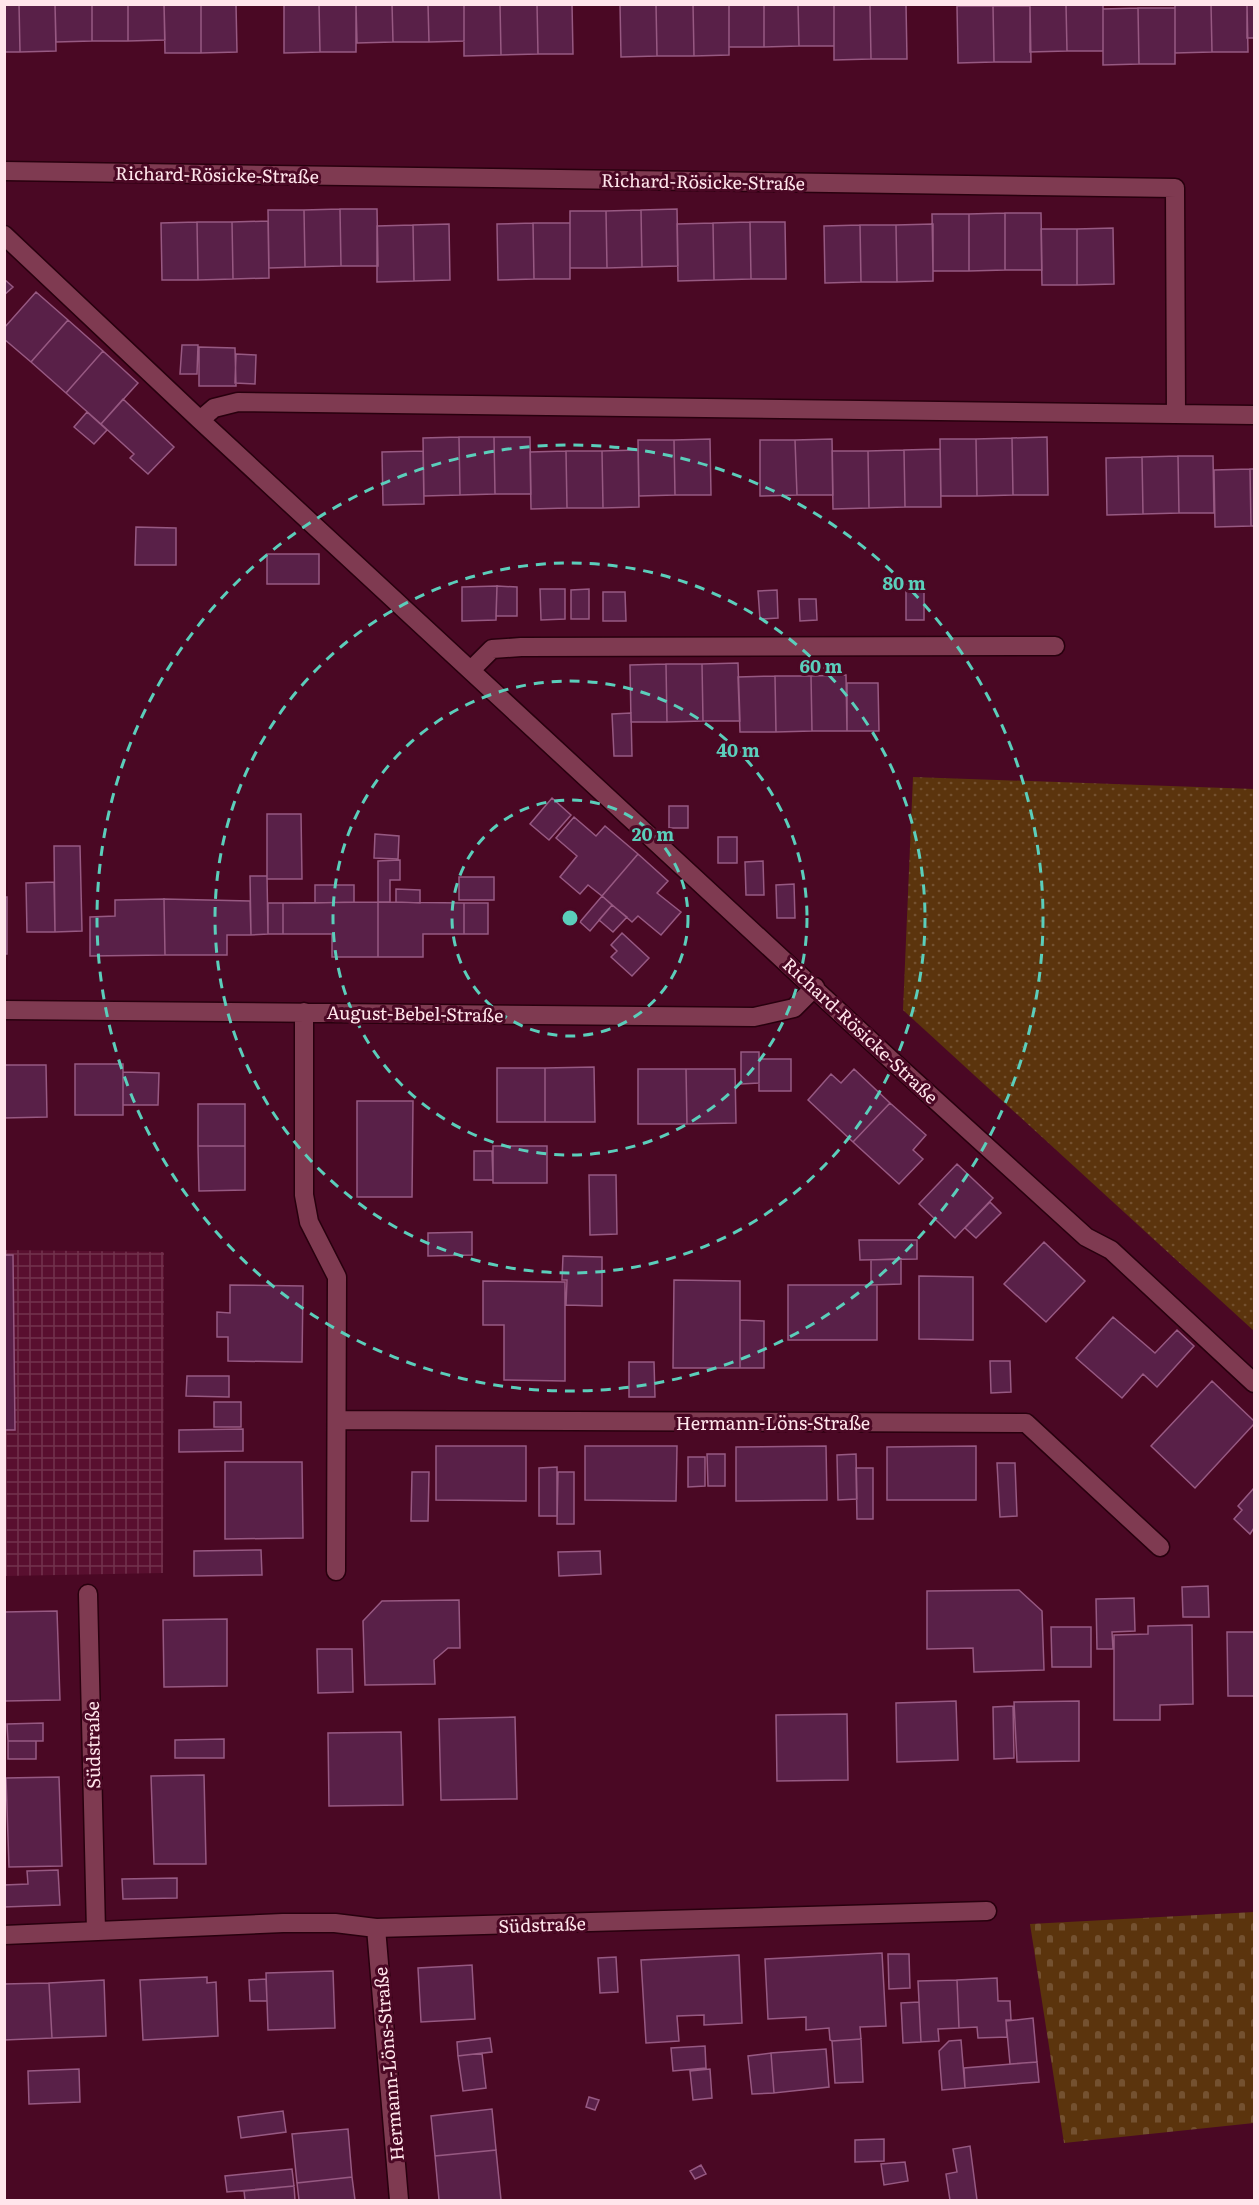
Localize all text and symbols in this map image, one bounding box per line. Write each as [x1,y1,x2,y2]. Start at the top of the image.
street label: Richard-Rösicke-Straße [115,159,319,189]
street label: Richard-Rösicke-Straße [601,166,805,196]
text: 80 m [882,569,926,596]
text: 60 m [799,652,843,679]
text: 40 m [716,736,760,763]
text: 20 m [632,820,674,847]
centre of rings [560,908,580,928]
street label: Richard-Rösicke-Straße [777,951,945,1109]
street label: August-Bebel-Straße [326,998,504,1028]
street label: Hermann-Löns-Straße [676,1409,870,1436]
street label: Südstraße [78,1701,106,1789]
street label: Südstraße [498,1909,586,1939]
street label: Hermann-Löns-Straße [366,1966,410,2162]

